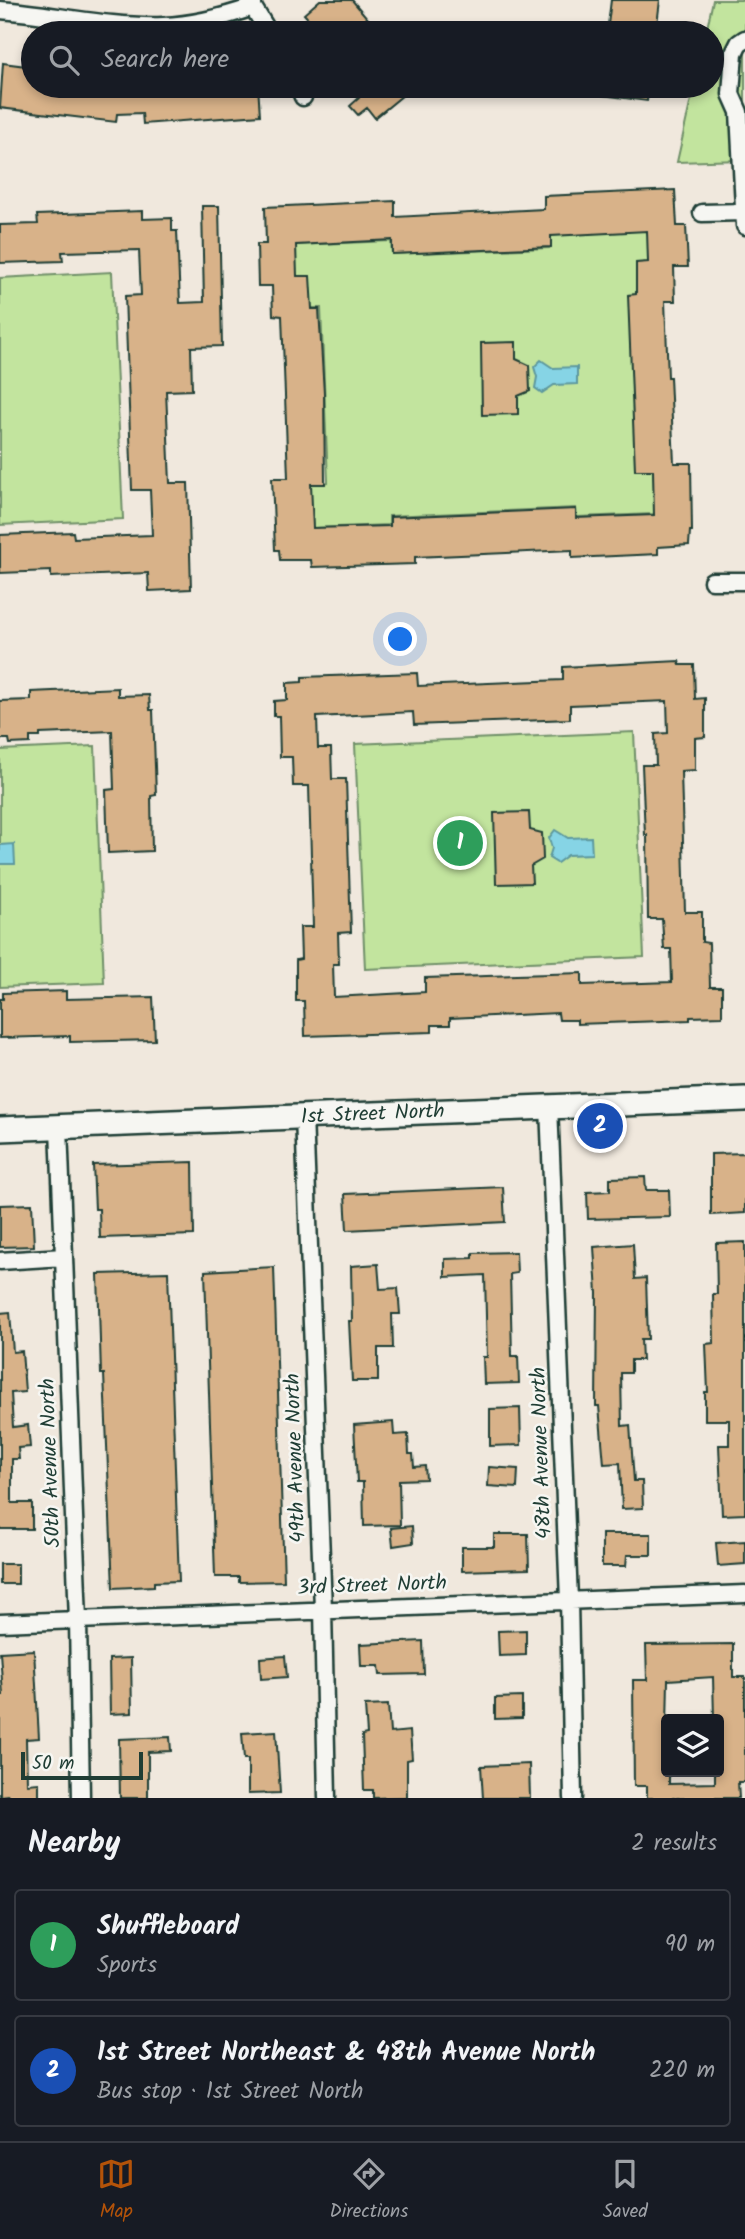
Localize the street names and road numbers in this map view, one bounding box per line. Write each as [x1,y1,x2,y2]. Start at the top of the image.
street label: 1st Street North [300,1095,445,1133]
street label: 48th Avenue North [523,1366,561,1540]
street label: 49th Avenue North [277,1373,315,1543]
street label: 50th Avenue North [32,1378,70,1548]
street label: 3rd Street North [297,1567,447,1605]

